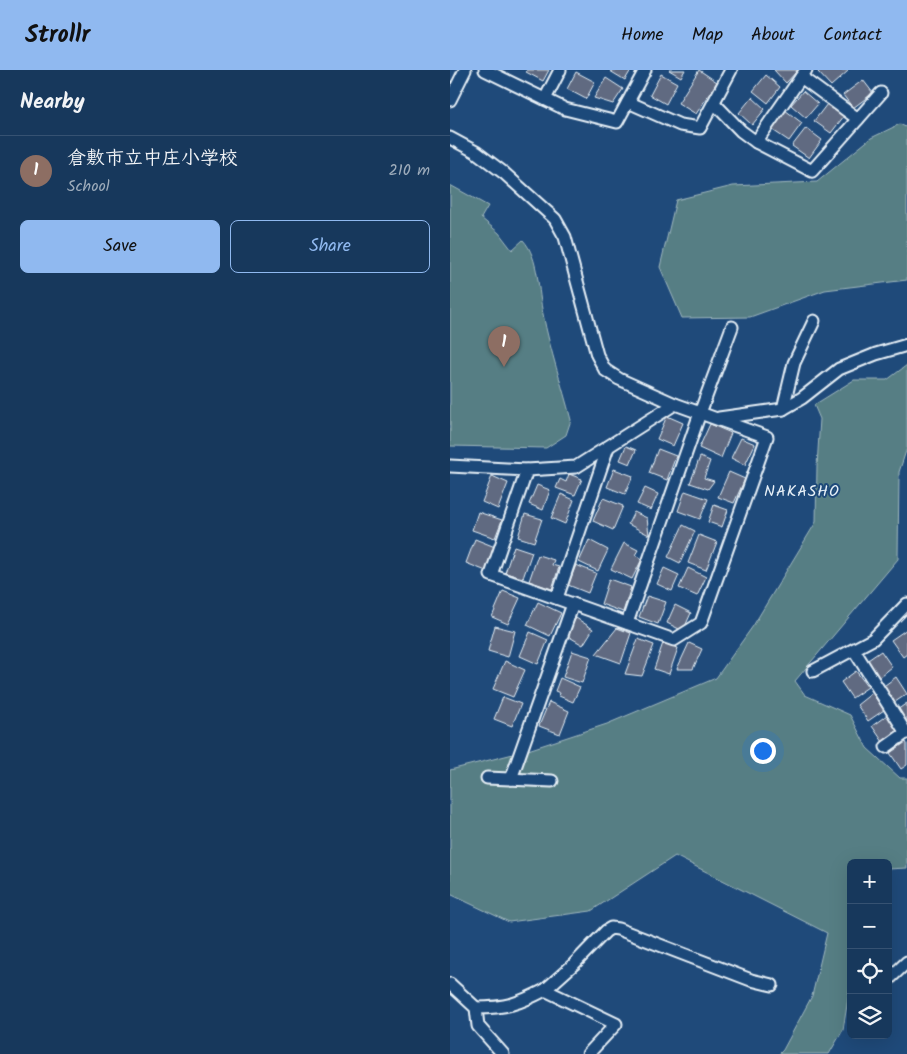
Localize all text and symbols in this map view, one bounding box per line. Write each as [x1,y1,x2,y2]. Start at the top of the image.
text: Strollr [25,16,90,55]
text: Home [621,21,664,50]
text: Map [692,21,723,50]
text: About [751,21,795,50]
text: Contact [823,21,882,50]
text: Nearby [20,86,85,119]
text: 倉敷市立中庄小学校 [67,144,238,174]
text: 1 [34,158,38,183]
text: 210 m [389,158,430,183]
text: School [67,174,110,199]
button: Save [20,220,220,273]
button: Share [230,220,430,273]
pin: 1 [488,326,520,367]
district label: NAKASHO [764,479,840,504]
your location [750,738,776,764]
map controls [847,859,892,1039]
button: + [847,859,892,904]
button: − [847,904,892,949]
button: locate [847,949,892,994]
button: layers [847,994,892,1039]

